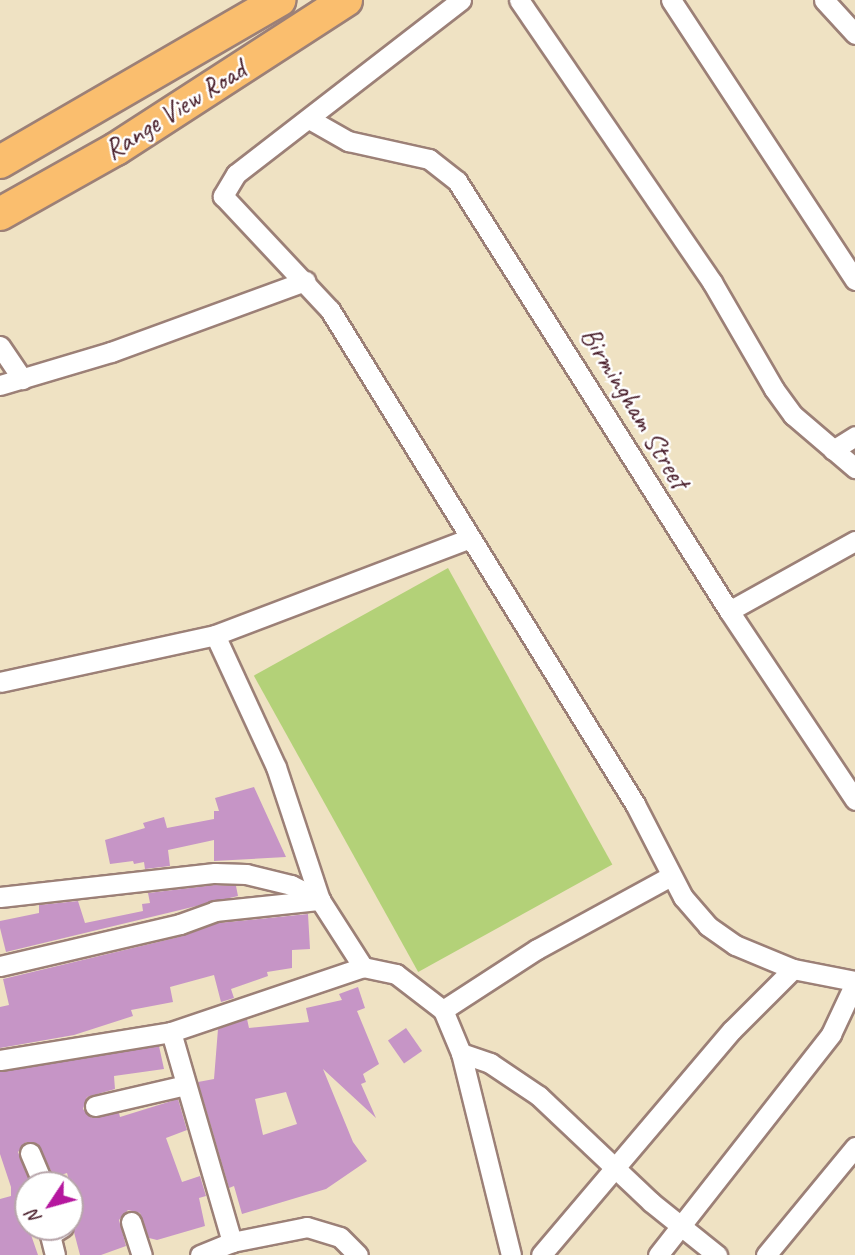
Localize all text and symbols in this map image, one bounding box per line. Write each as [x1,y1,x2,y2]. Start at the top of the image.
street label: Range View Road [98,53,252,167]
street label: Birmingham Street [574,321,696,495]
north arrow [14,1171,84,1241]
text: N [20,1205,47,1229]

